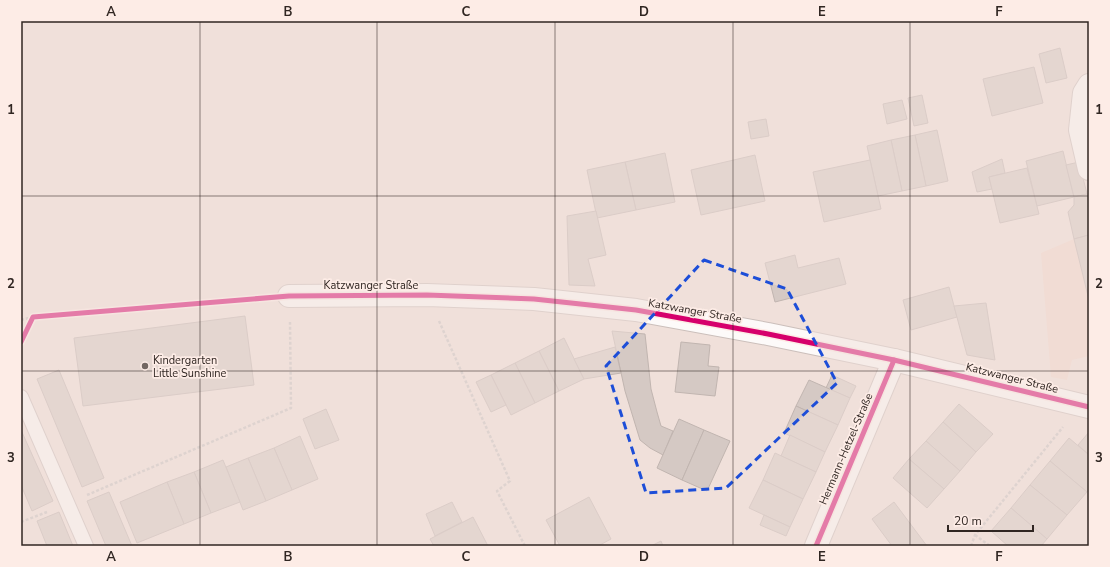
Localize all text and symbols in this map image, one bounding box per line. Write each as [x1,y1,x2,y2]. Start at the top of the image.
text: A [106,3,116,21]
text: B [284,3,293,21]
text: C [462,3,471,21]
text: D [639,3,649,21]
text: E [818,3,826,21]
text: F [995,3,1003,21]
text: 1 [7,101,15,119]
text: 1 [1095,101,1103,119]
text: 2 [7,275,15,293]
text: 2 [1095,275,1103,293]
street label: Katzwanger Straße [324,278,419,293]
street label: Katzwanger Straße [647,295,743,327]
place label: Kindergarten Little Sunshine [153,353,226,381]
street label: Katzwanger Straße [964,359,1060,397]
marker: Kindergarten Little Sunshine [140,361,150,371]
street label: Hermann-Hetzel-Straße [816,391,876,507]
text: 3 [7,449,15,467]
text: 3 [1095,449,1103,467]
scale bar [948,507,1033,533]
text: 20 m [954,513,982,529]
text: A [106,548,116,566]
text: B [284,548,293,566]
text: C [462,548,471,566]
text: D [639,548,649,566]
text: E [818,548,826,566]
text: F [995,548,1003,566]

